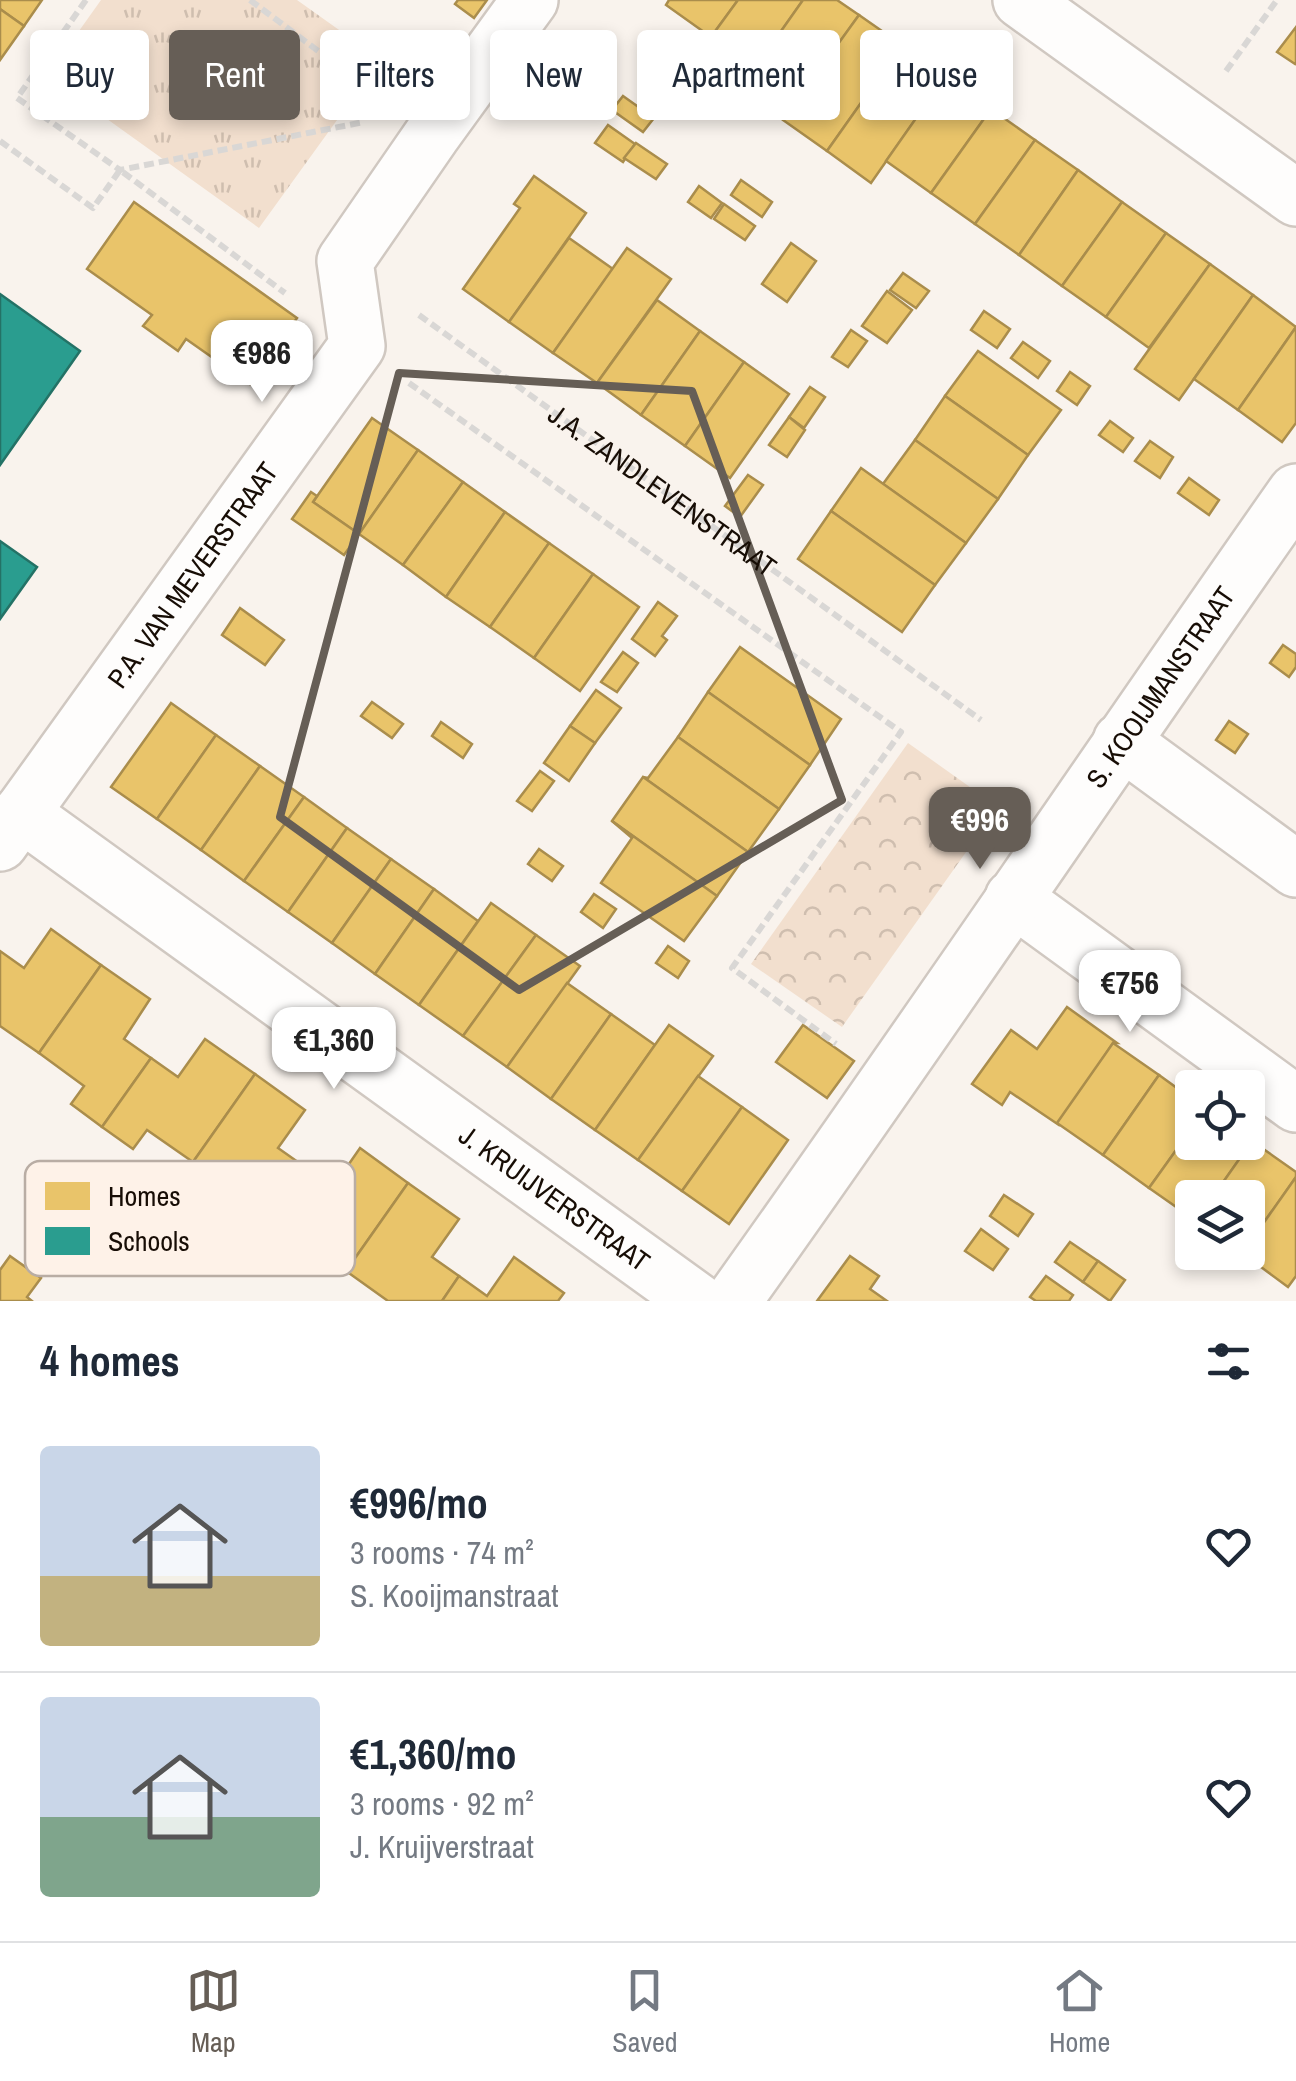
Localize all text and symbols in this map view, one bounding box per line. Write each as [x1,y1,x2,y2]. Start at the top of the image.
chip: Buy [30,30,149,120]
chip: Rent [169,30,300,120]
chip: Filters [320,30,470,120]
chip: New [490,30,617,120]
chip: Apartment [637,30,840,120]
chip: House [860,30,1013,120]
pin: €986 [203,320,321,405]
text: €986 [233,331,291,374]
street label: J.A. ZANDLEVENSTRAAT [541,395,784,586]
street label: P.A. VAN MEVERSTRAAT [98,454,287,695]
street label: S. KOOIJMANSTRAAT [1077,579,1243,795]
pin: €996 [921,787,1039,872]
text: €996 [951,798,1009,841]
pin: €756 [1071,950,1189,1035]
text: €756 [1101,961,1159,1004]
pin: €1,360 [253,1007,415,1092]
text: €1,360 [294,1018,374,1061]
map controls [1175,1070,1265,1270]
button: locate [1175,1070,1265,1160]
street label: J. KRUIJVERSTRAAT [451,1116,658,1280]
legend [25,1161,355,1276]
text: Homes [108,1177,181,1215]
button: layers [1175,1180,1265,1270]
text: Schools [108,1222,190,1260]
text: 4 homes [40,1333,180,1389]
icon: filters [1201,1334,1256,1389]
text: €996/mo [350,1475,488,1531]
icon: home [120,1486,240,1606]
icon: heart [1201,1519,1256,1574]
text: 3 rooms · 74 m² [350,1531,534,1574]
text: S. Kooijmanstraat [350,1574,559,1617]
text: €1,360/mo [350,1726,517,1782]
icon: home [120,1737,240,1857]
icon: heart [1201,1770,1256,1825]
text: 3 rooms · 92 m² [350,1782,534,1825]
text: J. Kruijverstraat [350,1825,534,1868]
tab: Map [186,1963,241,2061]
tab: Saved [612,1963,677,2061]
tab: Home [1049,1963,1110,2061]

